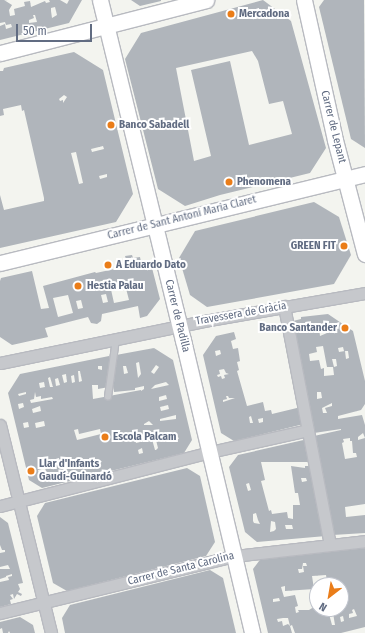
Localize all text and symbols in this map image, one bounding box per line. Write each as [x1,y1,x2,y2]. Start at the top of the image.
place label: Mercadona [239,7,289,21]
marker: Mercadona [226,9,236,19]
scale bar [18,16,94,42]
text: 50 m [23,24,47,38]
street label: Carrer de Lepant [318,89,348,165]
place label: Banco Sabadell [119,118,189,132]
marker: Banco Sabadell [106,120,116,130]
place label: Phenomena [237,175,291,189]
marker: Phenomena [224,177,234,187]
street label: Carrer de Sant Antoni Maria Claret [106,193,258,243]
place label: GREEN FIT [291,239,336,253]
marker: GREEN FIT [339,241,349,251]
place label: A Eduardo Dato [116,258,186,272]
marker: A Eduardo Dato [103,260,113,270]
street label: Carrer de Padilla [162,278,192,354]
place label: Hestia Palau [87,279,143,293]
marker: Hestia Palau [72,280,84,292]
street label: Travessera de Gràcia [195,300,287,328]
place label: Banco Santander [259,321,337,335]
marker: Banco Santander [340,323,350,333]
place label: Escola Palcam [113,430,176,444]
marker: Escola Palcam [100,432,110,442]
place label: Llar d'Infants Gaudí-Guinardó [39,458,112,484]
marker: Llar d'Infants Gaudí-Guinardó [26,466,36,476]
street label: Carrer de Santa Carolina [126,549,236,589]
north arrow [309,577,349,617]
text: N [317,600,329,614]

